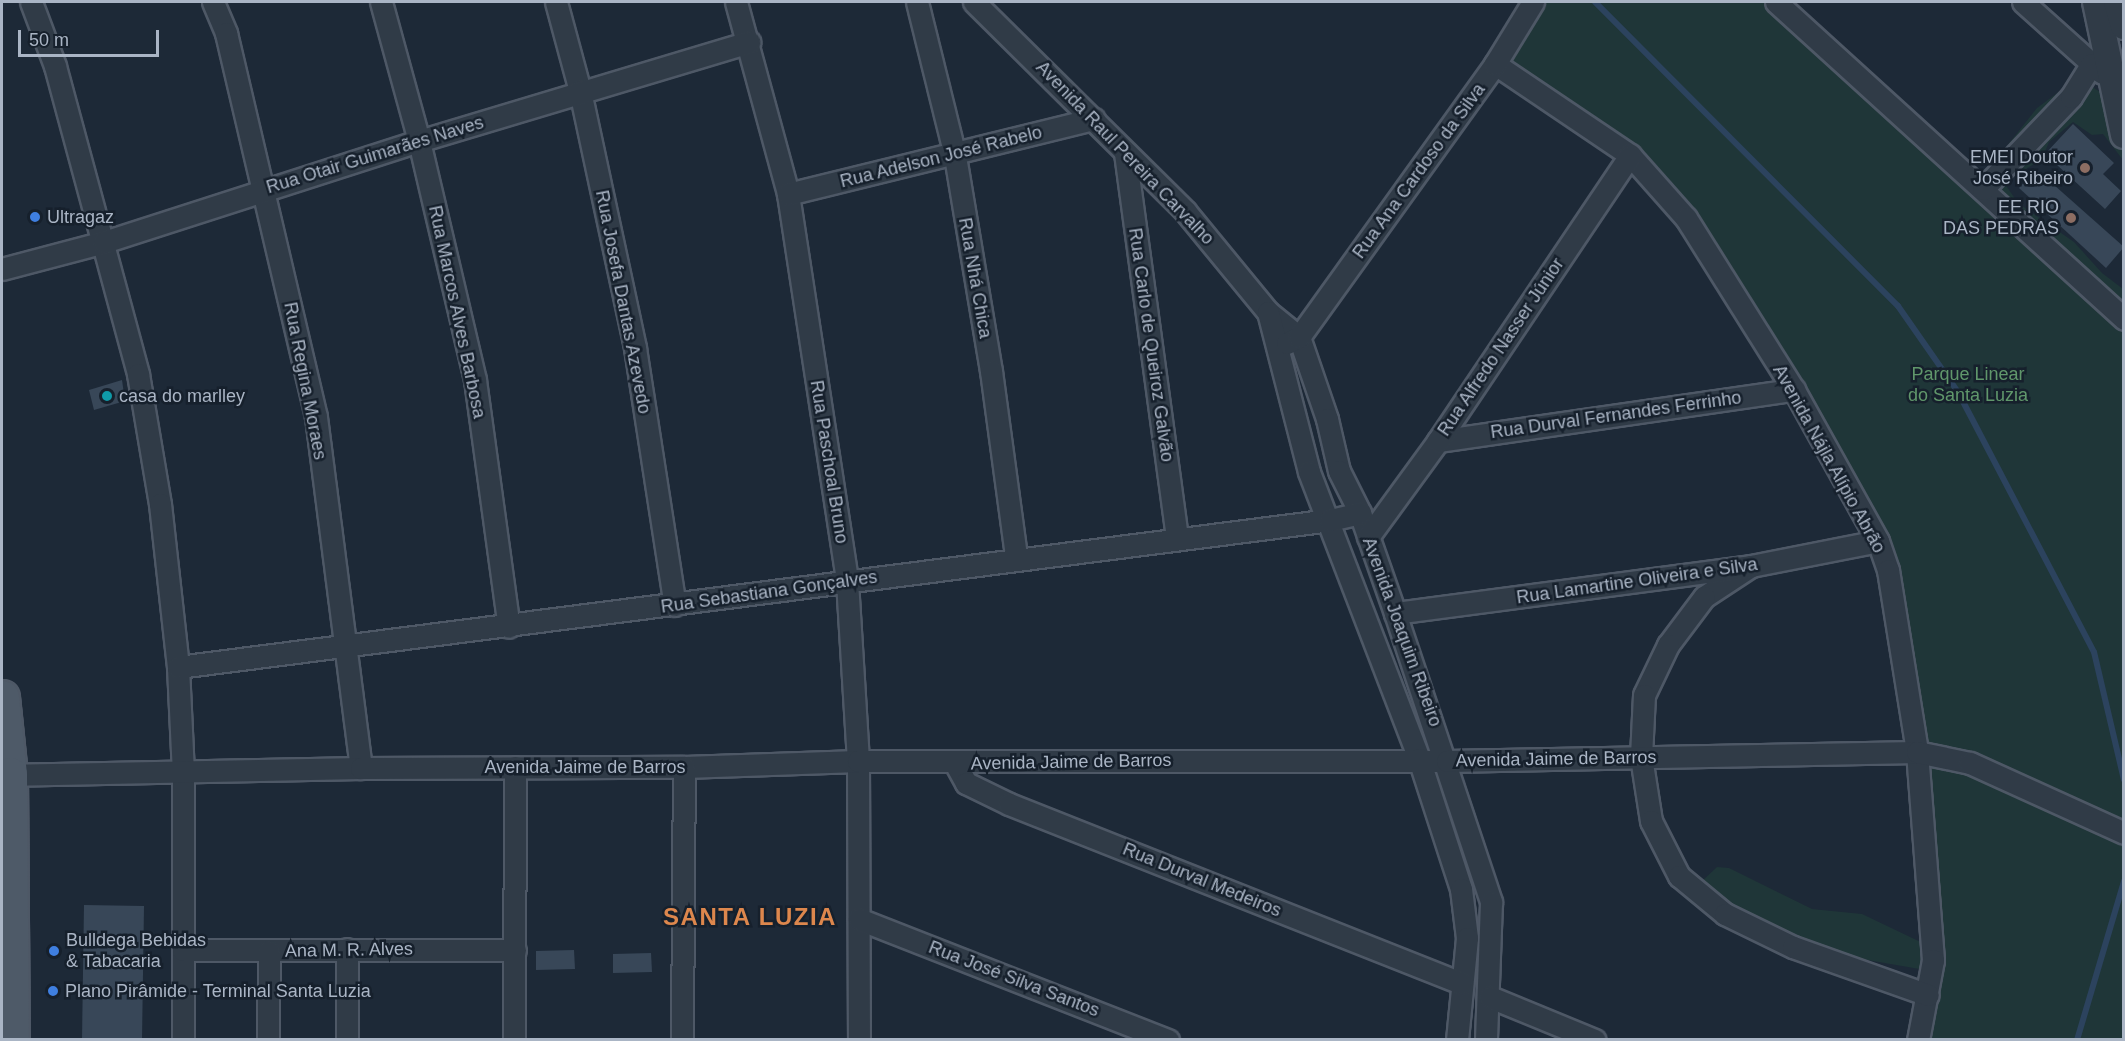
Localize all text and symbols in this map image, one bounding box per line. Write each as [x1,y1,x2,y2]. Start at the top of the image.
scale bar [21,18,162,56]
text: 50 m [29,30,69,50]
street label: Avenida Raul Pereira Carvalho [1032,57,1218,249]
street label: Rua Ana Cardoso da Silva [1348,79,1490,263]
street label: Rua Otair Guimarães Naves [264,112,486,198]
street label: Rua Adelson José Rabelo [837,121,1045,193]
place label: EMEI Doutor José Ribeiro [1970,147,2073,190]
marker: EMEI Doutor José Ribeiro [2078,161,2092,175]
street label: Rua Josefa Dantas Azevedo [591,188,655,416]
place label: EE RIO DAS PEDRAS [1943,197,2059,240]
street label: Rua Marcos Alves Barbosa [424,203,490,421]
place label: Ultragaz [47,206,114,228]
marker: Ultragaz [28,210,42,224]
marker: EE RIO DAS PEDRAS [2064,211,2078,225]
street label: Rua Nhá Chica [954,216,996,340]
street label: Rua Carlo de Queiroz Galvão [1124,227,1178,463]
street label: Rua Alfredo Nasser Júnior [1433,253,1569,441]
street label: Rua Regina Moraes [279,300,331,462]
street label: Avenida Nájla Alípio Abrão [1768,360,1890,558]
park label: Parque Linear do Santa Luzia [1908,364,2028,406]
street label: Rua Paschoal Bruno [805,379,853,545]
place label: casa do marlley [119,385,245,407]
street label: Rua Durval Fernandes Ferrinho [1489,387,1743,443]
marker: casa do marlley [100,389,114,403]
street label: Avenida Joaquim Ribeiro [1358,534,1446,730]
street label: Rua Lamartine Oliveira e Silva [1515,553,1759,609]
street label: Rua Sebastiana Gonçalves [659,566,879,618]
street label: Avenida Jaime de Barros [1455,746,1657,772]
street label: Avenida Jaime de Barros [970,749,1172,775]
street label: Avenida Jaime de Barros [485,756,685,778]
street label: Rua Durval Medeiros [1120,838,1284,922]
district label: SANTA LUZIA [663,903,837,931]
place label: Bulldega Bebidas & Tabacaria [66,930,206,972]
street label: Rua José Silva Santos [926,936,1102,1022]
street label: Ana M. R. Alves [284,938,414,962]
marker: Bulldega Bebidas & Tabacaria [47,944,61,958]
place label: Plano Pirâmide - Terminal Santa Luzia [65,980,371,1002]
marker: Plano Pirâmide - Terminal Santa Luzia [46,984,60,998]

